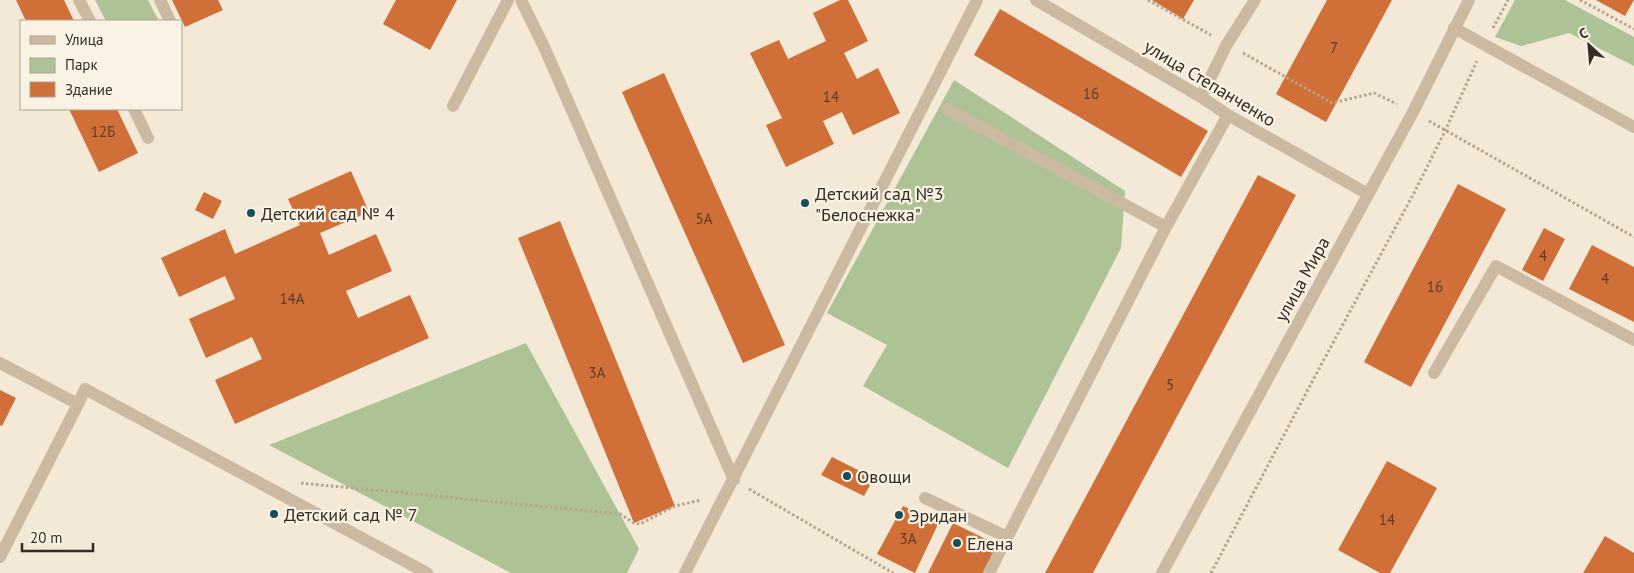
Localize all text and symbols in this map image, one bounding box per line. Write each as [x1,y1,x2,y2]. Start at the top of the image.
legend [20,20,182,110]
north arrow [1564,20,1614,70]
text: С [1576,23,1591,43]
text: Улица [65,30,103,49]
street label: улица Степанченко [1140,35,1280,131]
house number: 7 [1330,38,1338,57]
text: Парк [65,55,98,74]
text: Здание [65,80,113,99]
house number: 16 [1083,84,1099,103]
house number: 14 [823,87,839,106]
house number: 12Б [91,122,115,141]
place label: Детский сад №3 "Белоснежка" [815,182,944,226]
marker: Детский сад №3 "Белоснежка" [799,197,811,209]
place label: Детский сад № 4 [261,202,395,225]
marker: Детский сад № 4 [245,207,257,219]
house number: 5А [696,209,713,228]
street label: улица Мира [1269,233,1335,325]
house number: 4 [1539,246,1547,265]
house number: 4 [1601,269,1609,288]
house number: 16 [1427,277,1443,296]
house number: 14А [279,289,305,308]
house number: 3А [589,363,606,382]
house number: 5 [1166,375,1174,394]
place label: Овощи [857,465,911,488]
marker: Овощи [841,470,853,482]
place label: Детский сад № 7 [284,503,417,526]
place label: Эридан [909,504,967,527]
marker: Детский сад № 7 [268,508,280,520]
marker: Эридан [893,509,905,521]
house number: 14 [1379,510,1395,529]
scale bar [22,520,94,552]
text: 20 m [30,528,63,547]
house number: 3А [900,529,917,548]
place label: Елена [967,532,1014,555]
marker: Елена [951,537,963,549]

